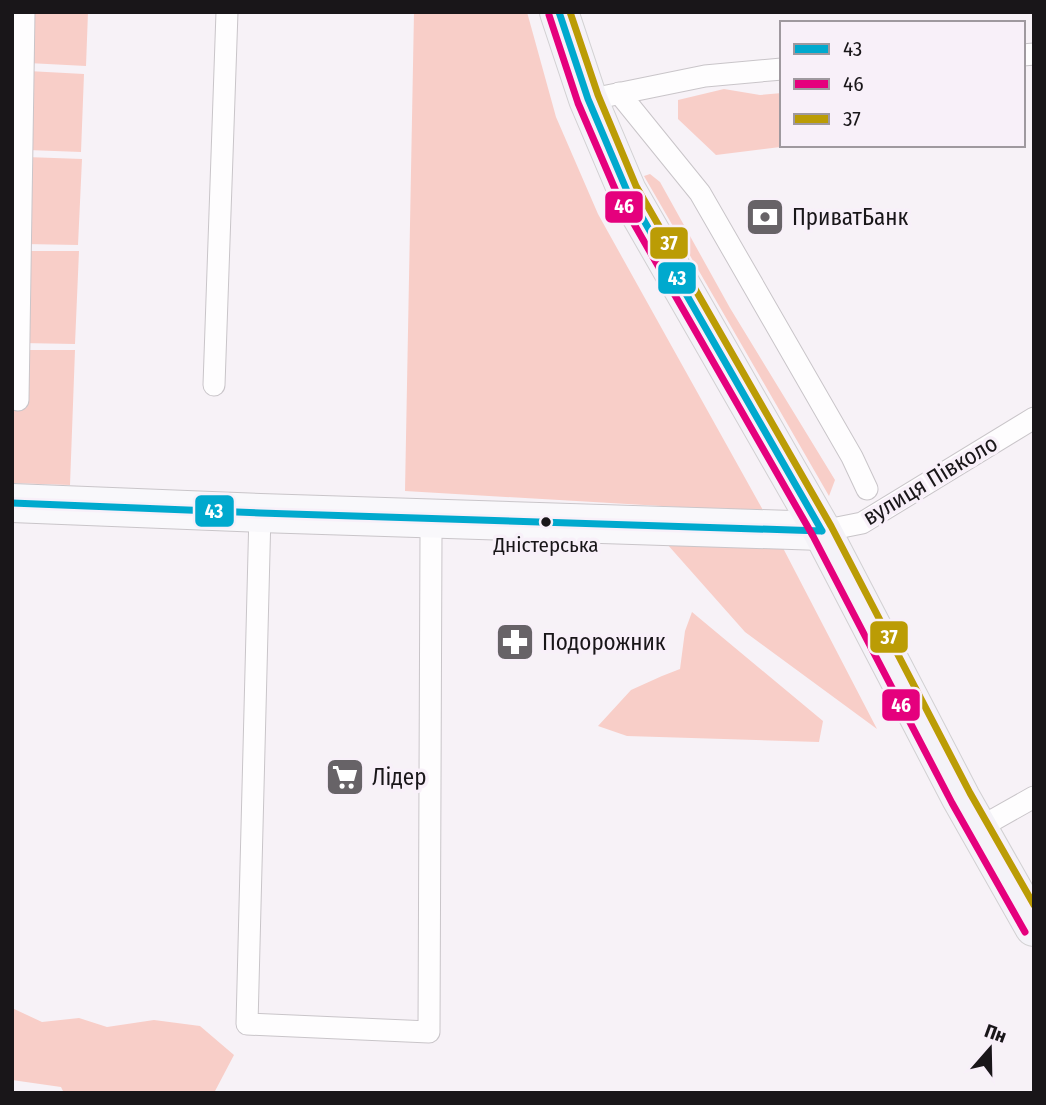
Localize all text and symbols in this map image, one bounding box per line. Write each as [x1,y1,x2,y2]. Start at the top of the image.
legend [780,21,1025,147]
text: 43 [843,36,862,62]
text: 46 [843,71,864,97]
text: 37 [843,106,861,132]
line badge: 46 [604,190,644,224]
text: 46 [614,195,634,218]
bank icon: ПриватБанк [744,196,786,238]
place label: ПриватБанк [792,203,909,231]
line badge: 37 [649,226,689,260]
text: 37 [660,232,678,255]
line badge: 43 [657,261,697,295]
text: 43 [668,267,686,290]
street label: вулиця Півколо [858,429,1002,531]
line badge: 43 [194,494,235,528]
text: 43 [205,500,223,523]
marker: Дністерська [539,515,553,529]
place label: Дністерська [492,532,599,558]
line badge: 37 [869,620,909,654]
pharmacy icon: Подорожник [494,621,536,663]
text: 37 [880,626,898,649]
place label: Подорожник [542,628,666,656]
line badge: 46 [881,688,921,722]
text: 46 [891,694,911,717]
supermarket icon: Лідер [324,756,366,798]
place label: Лідер [372,763,426,791]
north arrow [955,1014,1025,1084]
text: Пн [982,1019,1010,1048]

